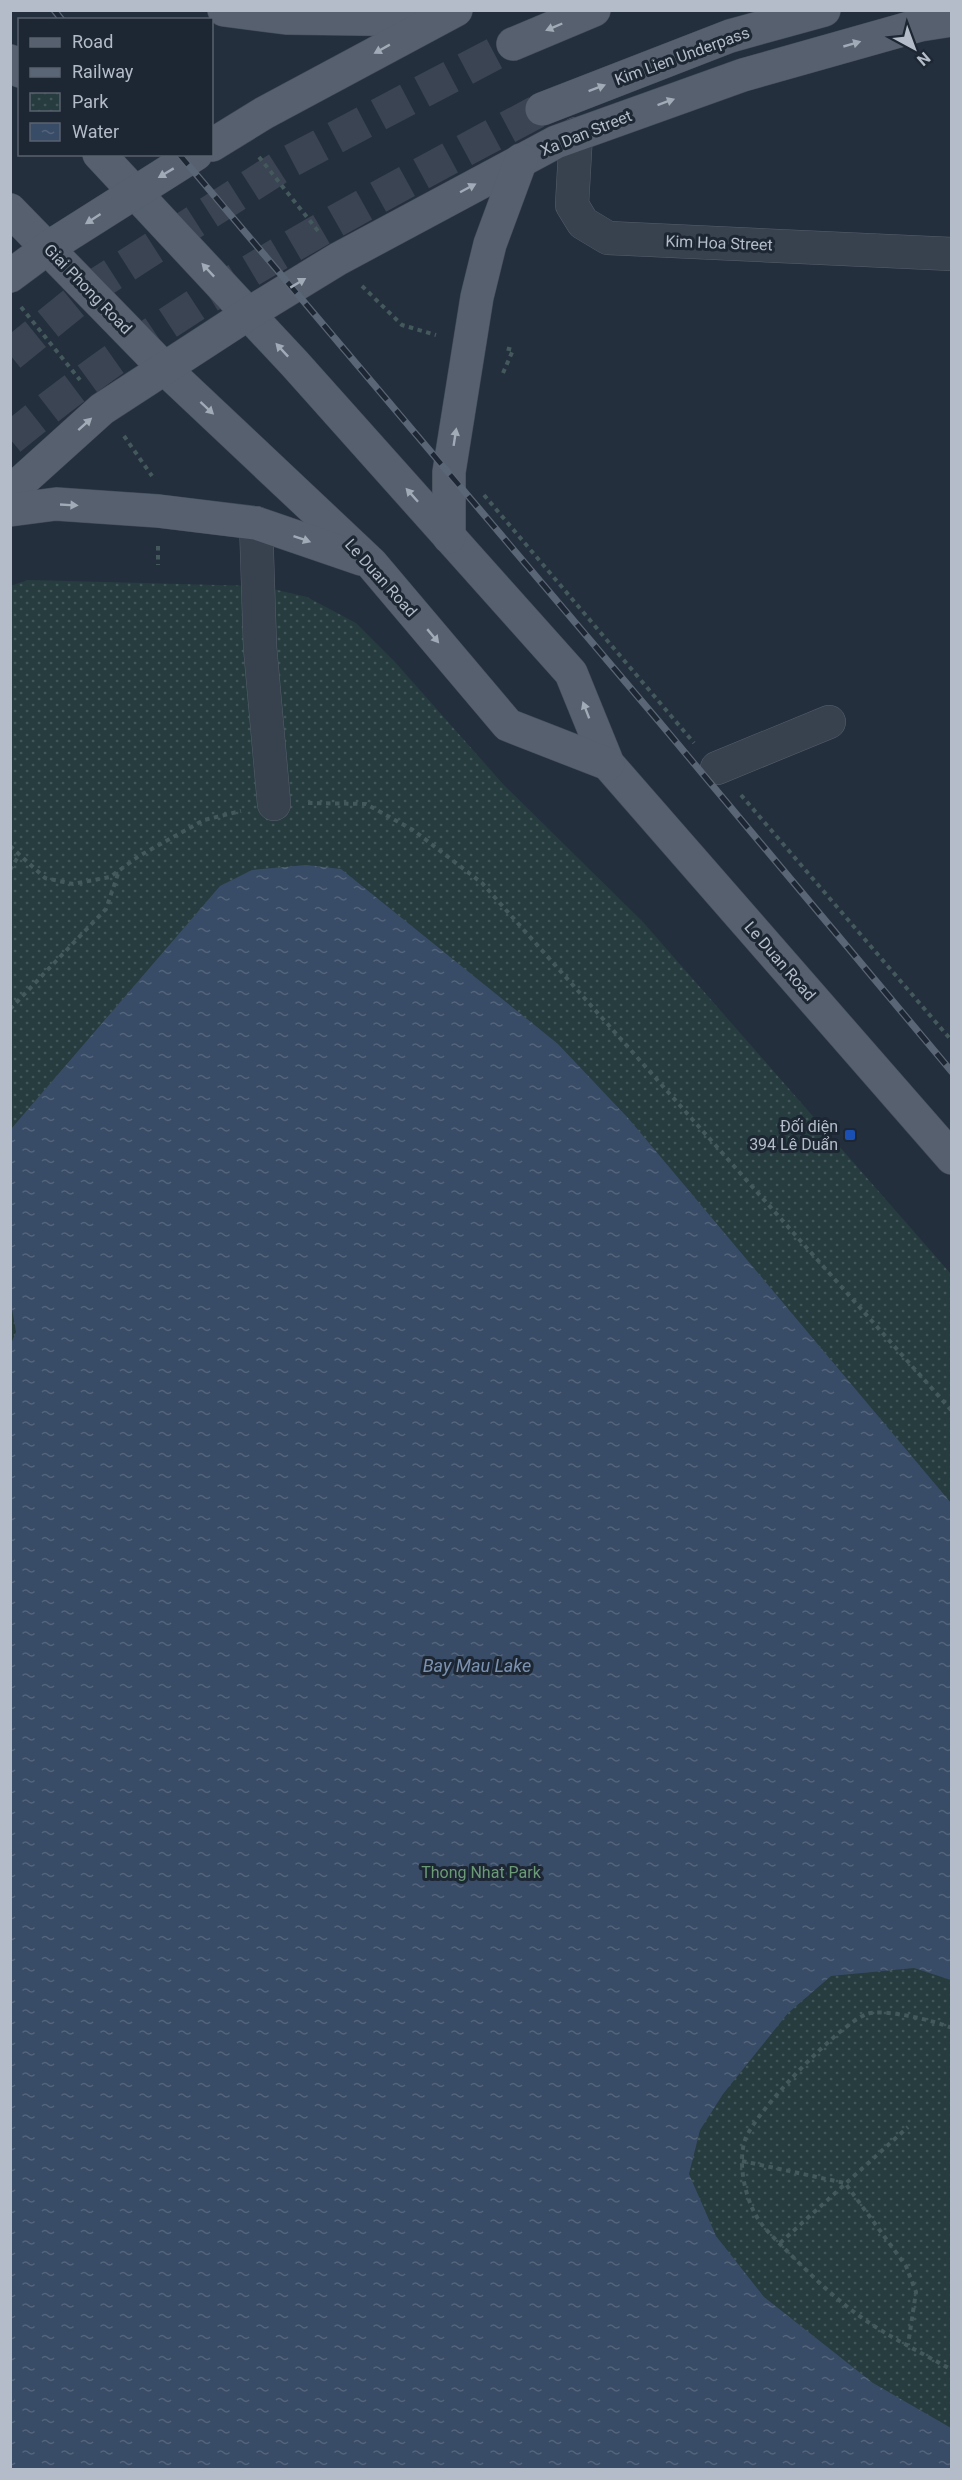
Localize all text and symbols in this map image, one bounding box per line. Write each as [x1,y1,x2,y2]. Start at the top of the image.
legend [18,18,213,156]
north arrow [884,18,944,78]
one-way arrow [544,22,562,32]
street label: Kim Lien Underpass [612,23,752,89]
text: Road [72,31,113,52]
one-way arrow [843,39,861,48]
one-way arrow [373,43,390,53]
text: N [913,48,934,70]
text: Railway [72,61,134,82]
one-way arrow [588,83,606,93]
text: Park [72,91,109,112]
one-way arrow [657,97,675,107]
street label: Xa Dan Street [538,106,634,160]
text: Water [72,121,119,142]
one-way arrow [158,167,174,178]
one-way arrow [460,183,477,193]
one-way arrow [84,214,101,225]
street label: Kim Hoa Street [665,232,773,254]
street label: Giai Phong Road [40,240,136,338]
one-way arrow [202,264,216,278]
one-way arrow [290,277,306,288]
one-way arrow [275,343,289,357]
one-way arrow [199,401,214,415]
one-way arrow [77,418,92,431]
one-way arrow [451,428,460,447]
one-way arrow [405,487,419,502]
one-way arrow [59,501,78,510]
one-way arrow [293,534,311,544]
street label: Le Duan Road [341,535,421,621]
one-way arrow [426,628,439,644]
one-way arrow [581,701,591,719]
street label: Le Duan Road [740,918,820,1004]
place label: Đối diện 394 Lê Duẩn [749,1117,838,1154]
marker: Đối diện 394 Lê Duẩn [843,1128,857,1142]
water label: Bay Mau Lake [423,1655,531,1676]
park label: Thong Nhat Park [421,1863,542,1882]

